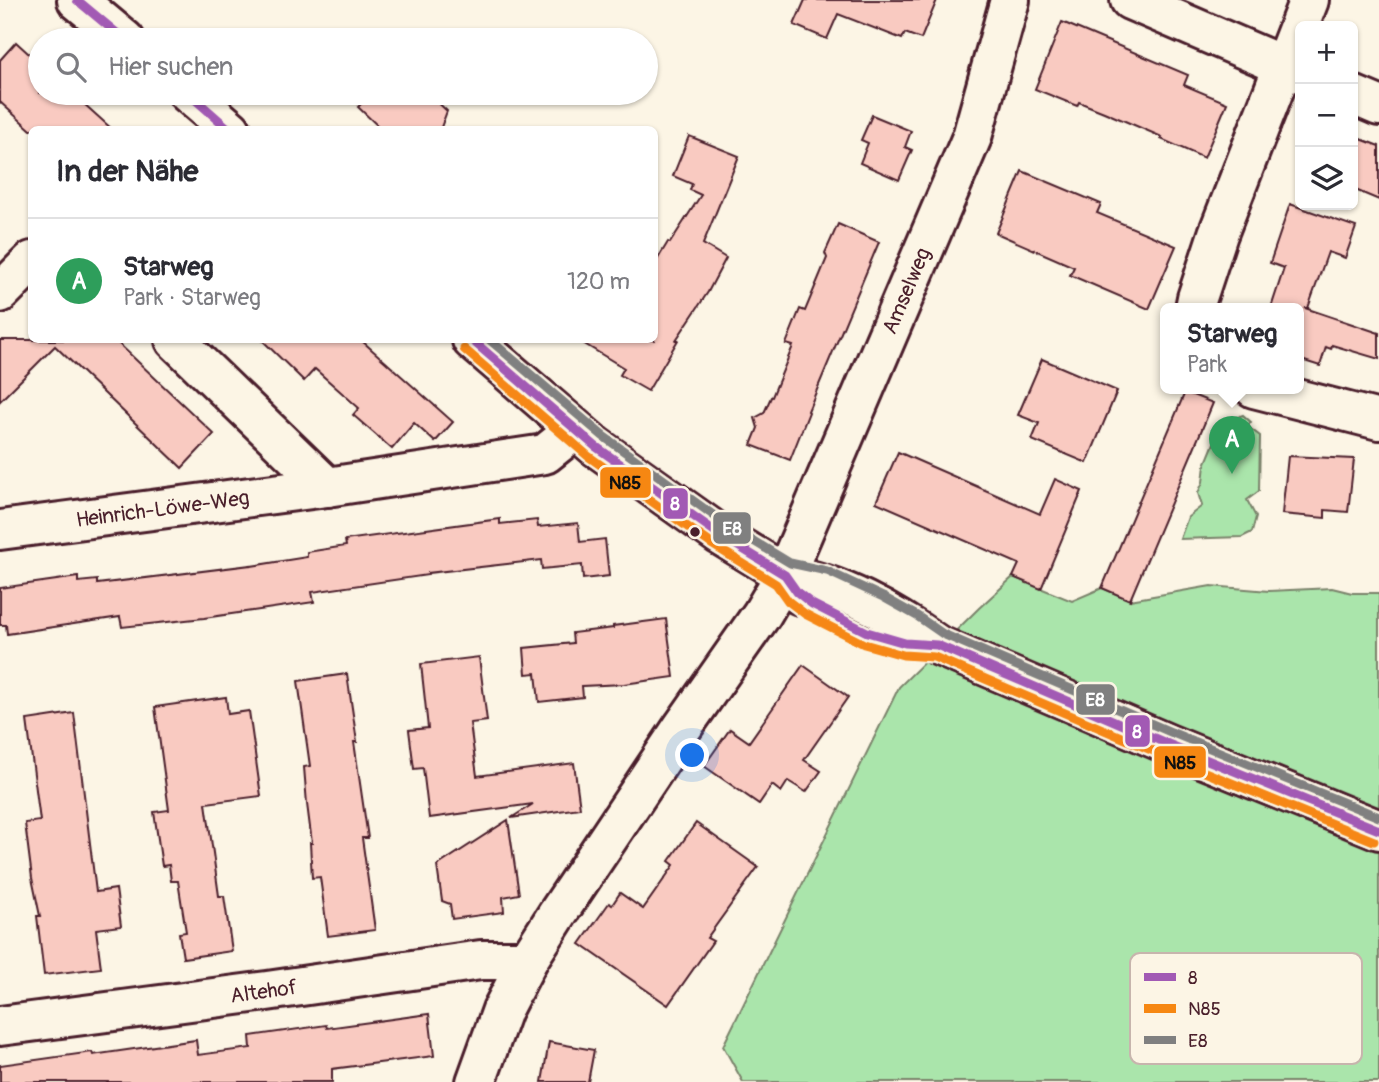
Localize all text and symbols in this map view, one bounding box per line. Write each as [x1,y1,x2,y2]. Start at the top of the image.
map controls [1295,21,1358,210]
button: + [1295,21,1358,84]
search box [28,28,658,105]
icon: search [52,48,90,86]
text: Hier suchen [108,51,233,83]
button: − [1295,84,1358,147]
button: layers [1295,147,1358,210]
text: In der Nähe [56,153,198,190]
street label: Amselweg [876,243,937,338]
text: Starweg [123,251,213,283]
text: A [72,267,86,296]
text: 120 m [567,267,630,296]
text: Park · Starweg [123,283,261,312]
popup [1160,303,1304,394]
text: Starweg [1187,318,1277,350]
text: Park [1187,350,1227,379]
pin: A [1209,416,1255,474]
line badge: N85 [599,466,652,499]
text: N85 [609,471,641,495]
street label: Heinrich-Löwe-Weg [74,484,251,533]
line badge: 8 [662,487,689,520]
text: 8 [670,492,680,516]
line badge: E8 [712,511,752,545]
text: E8 [722,517,742,541]
unlabelled marker [688,525,702,539]
line badge: E8 [1075,683,1116,716]
text: E8 [1085,688,1105,712]
line badge: 8 [1124,714,1151,748]
text: 8 [1132,720,1142,744]
your location [675,738,709,772]
line badge: N85 [1153,745,1207,779]
text: N85 [1164,751,1196,775]
legend [1130,953,1362,1064]
text: 8 [1188,966,1198,990]
street label: Altehof [229,973,299,1009]
text: N85 [1188,997,1221,1021]
text: E8 [1188,1029,1207,1053]

